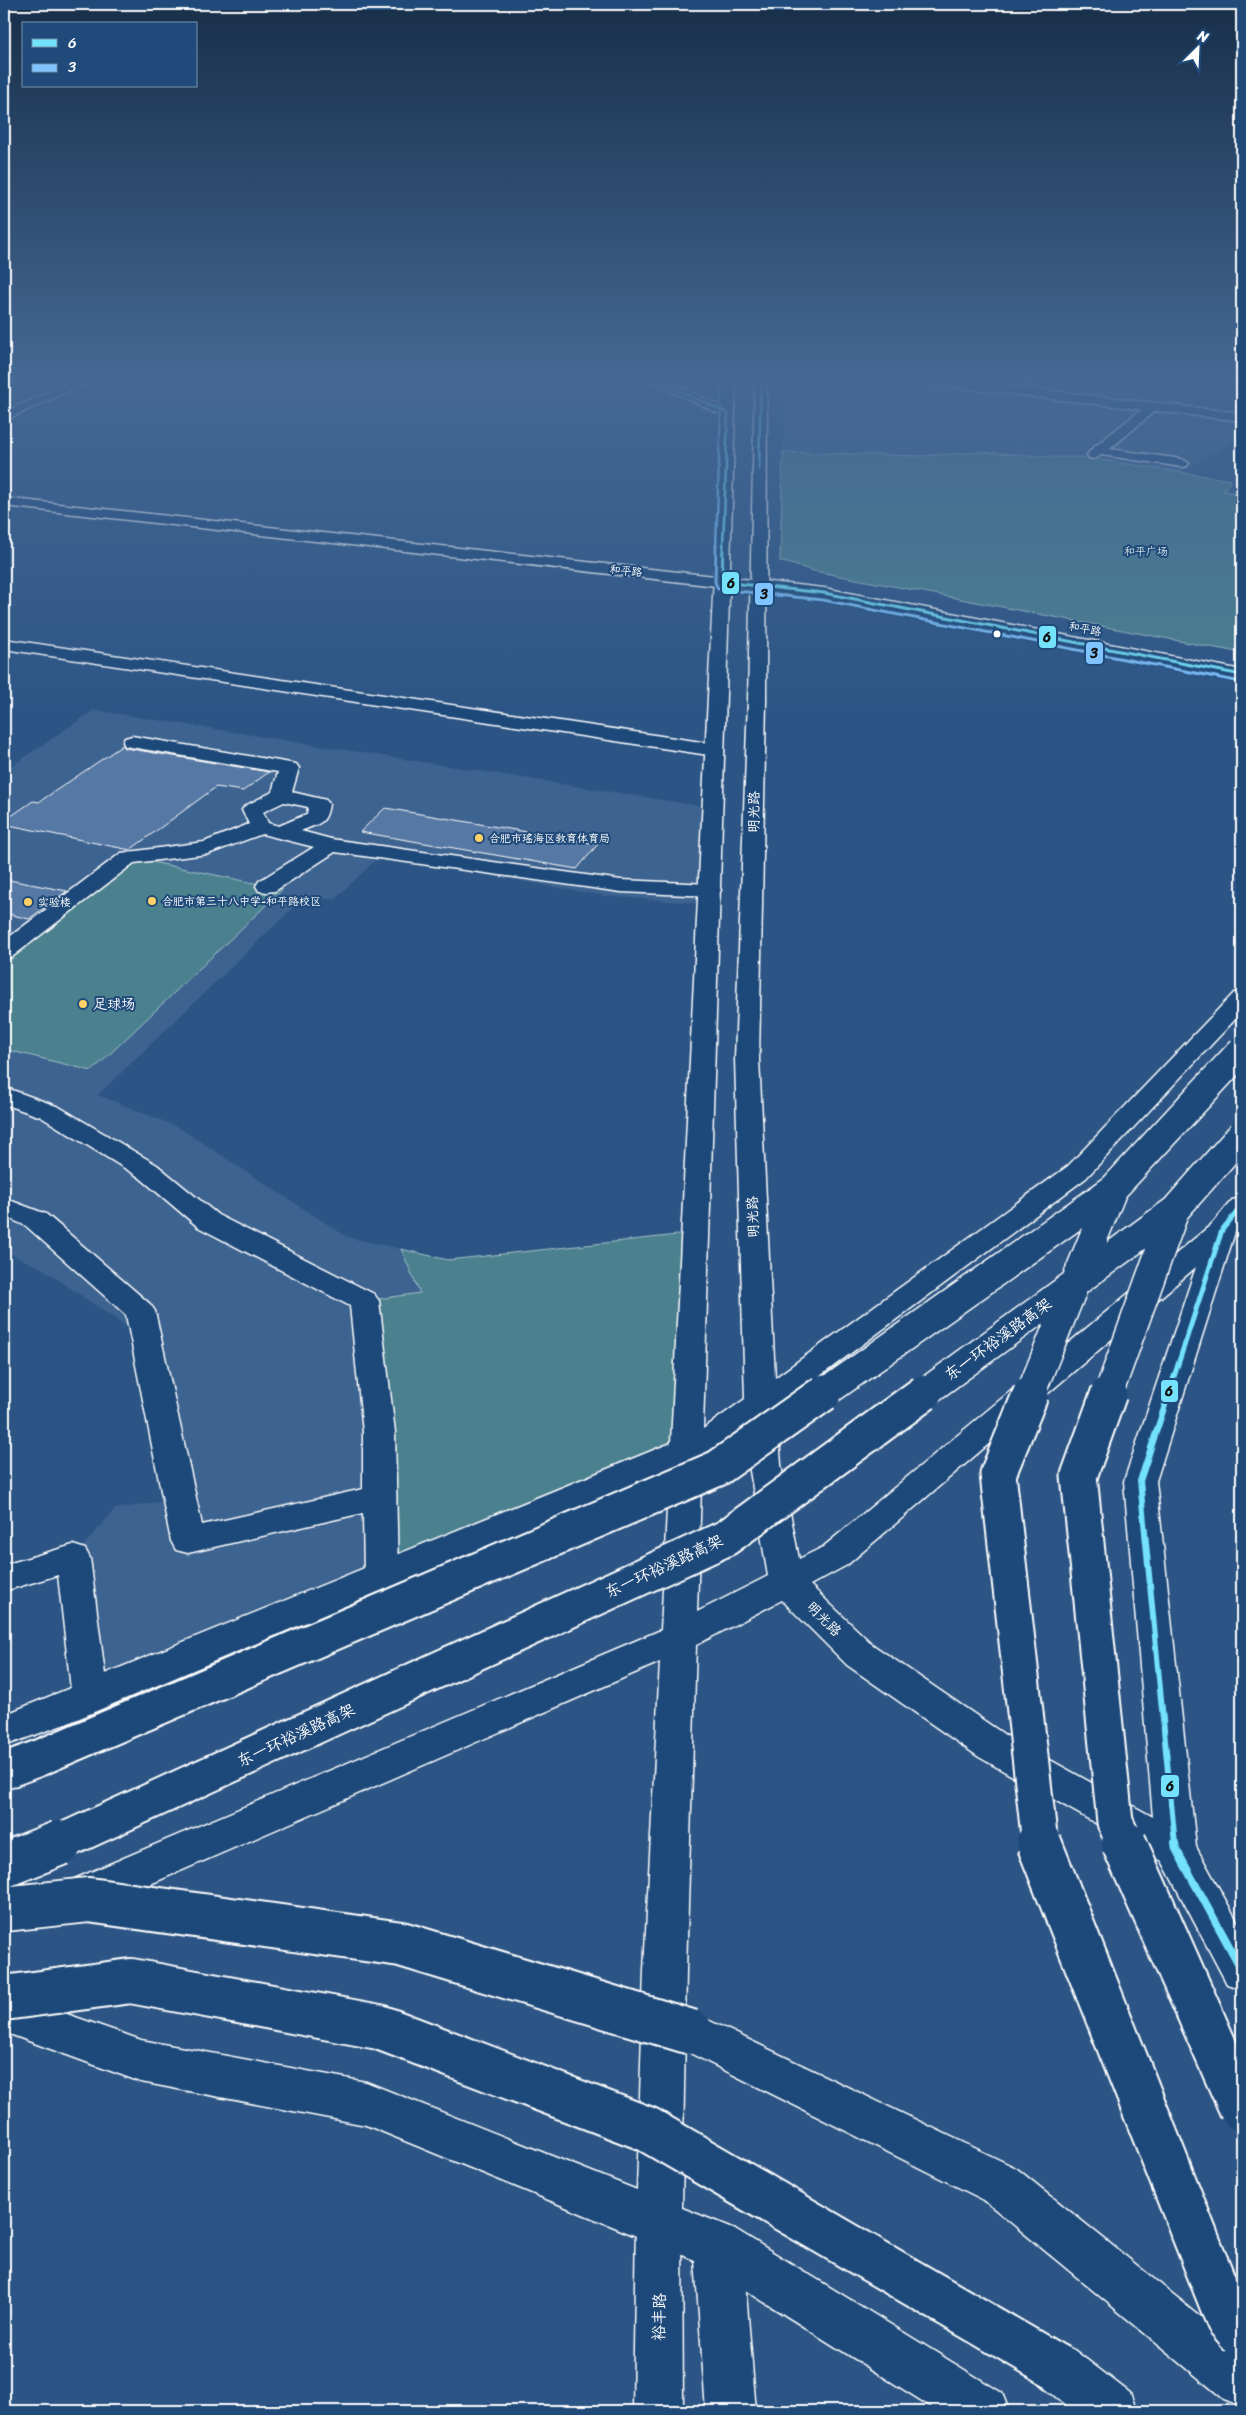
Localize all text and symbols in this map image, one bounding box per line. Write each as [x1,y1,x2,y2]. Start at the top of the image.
legend [22,22,198,88]
north arrow [1174,22,1224,72]
text: N [1193,23,1213,50]
text: 6 [68,30,77,56]
text: 3 [68,54,76,80]
park label: 和平广场 [1124,542,1168,561]
street label: 和平路 [609,560,643,582]
line badge: 6 [721,571,740,595]
text: 6 [726,571,735,596]
line badge: 3 [754,582,774,606]
text: 3 [759,582,768,607]
street label: 和平路 [1067,617,1103,641]
line badge: 6 [1038,625,1057,649]
text: 6 [1042,625,1051,650]
unlabelled marker [992,629,1002,639]
line badge: 3 [1085,641,1104,665]
text: 3 [1089,641,1098,666]
street label: 明光路 [741,791,767,833]
place label: 合肥市瑶海区教育体育局 [489,829,610,848]
marker: 合肥市瑶海区教育体育局 [473,832,485,844]
place label: 合肥市第三十八中学-和平路校区 [162,892,321,911]
place label: 实验楼 [38,893,71,912]
marker: 合肥市第三十八中学-和平路校区 [146,895,158,907]
marker: 实验楼 [22,896,34,908]
place label: 足球场 [93,992,135,1017]
marker: 足球场 [77,998,89,1010]
street label: 明光路 [740,1196,766,1238]
street label: 东一环裕溪路高架 [938,1290,1058,1388]
line badge: 6 [1160,1379,1179,1403]
text: 6 [1164,1379,1173,1404]
street label: 东一环裕溪路高架 [600,1526,728,1606]
street label: 明光路 [800,1595,848,1643]
street label: 东一环裕溪路高架 [232,1695,360,1775]
line badge: 6 [1160,1774,1180,1798]
text: 6 [1165,1774,1174,1799]
street label: 裕丰路 [644,2293,674,2341]

